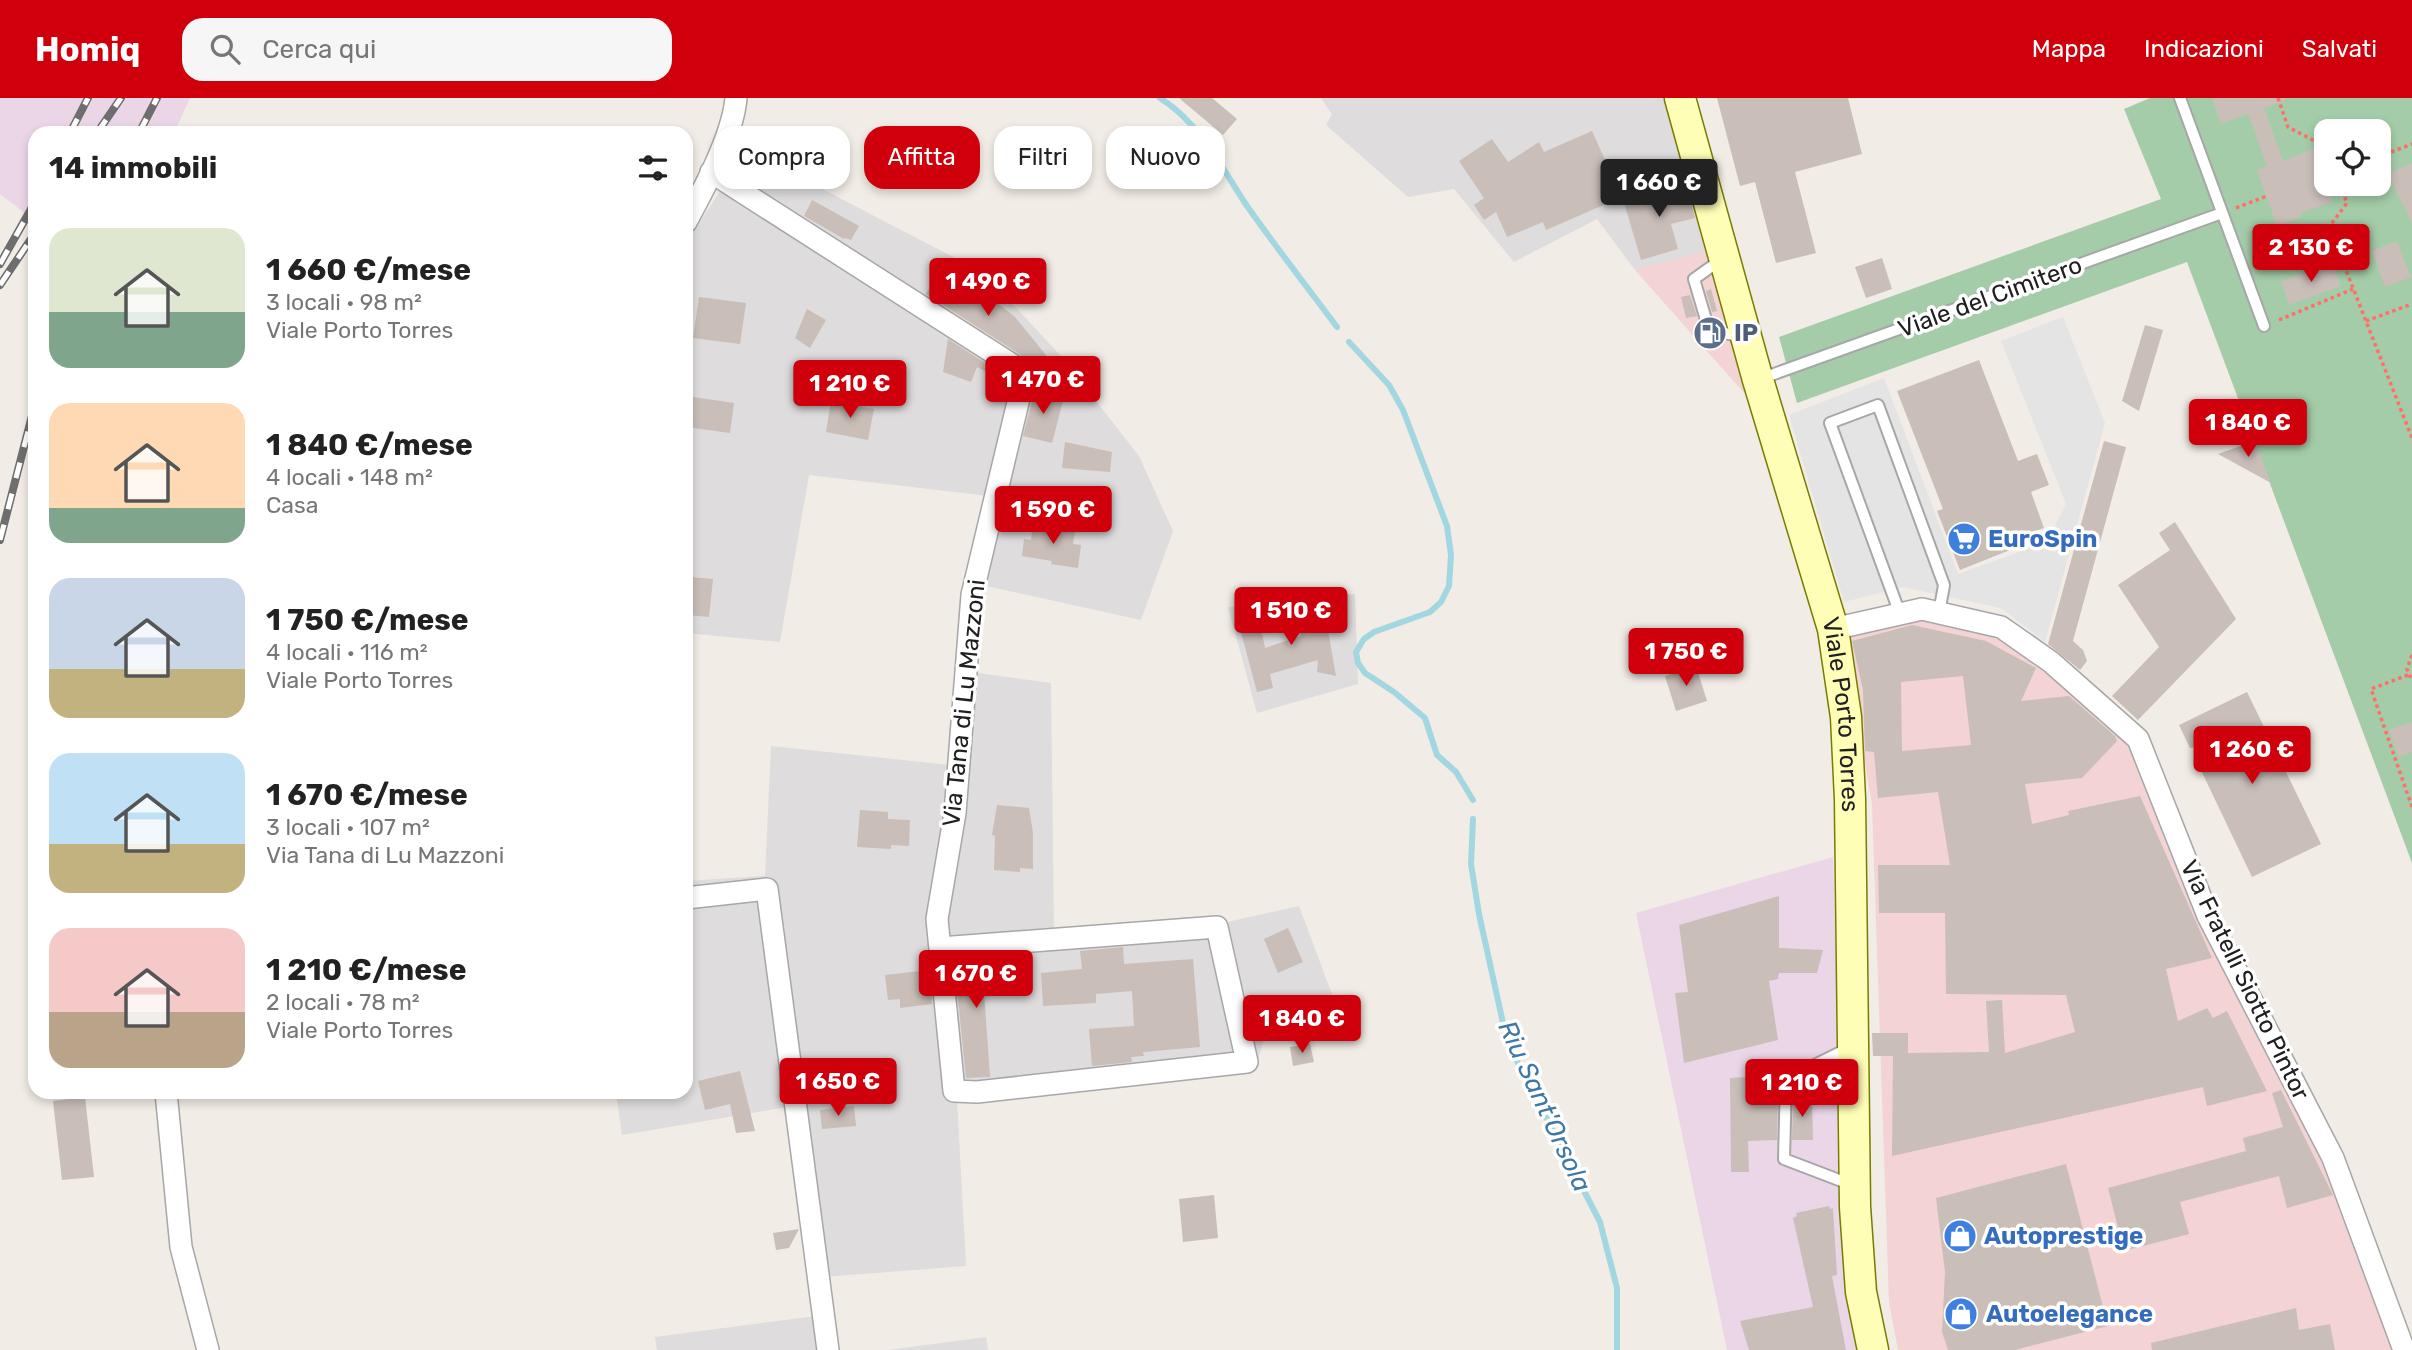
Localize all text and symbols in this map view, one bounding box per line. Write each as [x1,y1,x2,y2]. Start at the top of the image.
search box [182,18,672,81]
text: Homiq [35,30,140,69]
icon: search [206,30,244,68]
text: Cerca qui [262,34,376,65]
text: Mappa [2032,35,2106,63]
text: Indicazioni [2144,35,2264,63]
text: Salvati [2302,35,2377,63]
map controls [2314,119,2391,196]
button: locate [2314,119,2391,196]
chip: Compra [714,126,850,189]
chip: Affitta [864,126,980,189]
chip: Filtri [994,126,1092,189]
chip: Nuovo [1106,126,1225,189]
icon: filters [634,149,672,187]
text: 14 immobili [49,150,217,186]
pin: 1 660 € [1594,159,1724,219]
text: 1 660 € [1617,168,1701,196]
pin: 2 130 € [2246,225,2376,284]
text: 2 130 € [2268,233,2354,261]
street label: Viale del Cimitero [1894,251,2086,343]
text: 1 660 €/mese [266,252,471,288]
icon: home [105,256,189,340]
pin: 1 490 € [923,258,1053,318]
text: 1 490 € [945,267,1031,295]
text: 3 locali · 98 m² [266,288,422,316]
fuel station icon: IP [1691,314,1729,352]
text: Viale Porto Torres [266,316,453,344]
place label: IP [1734,319,1758,347]
pin: 1 470 € [978,356,1108,416]
pin: 1 210 € [785,360,915,420]
text: 1 470 € [1001,365,1085,393]
text: 1 210 € [809,369,891,397]
pin: 1 840 € [2183,400,2313,459]
text: 1 840 € [2205,408,2291,436]
text: 1 840 €/mese [266,427,473,463]
icon: home [105,431,189,515]
text: 4 locali · 148 m² [266,463,433,491]
pin: 1 590 € [988,486,1118,546]
text: Casa [266,491,318,519]
text: 1 590 € [1011,495,1095,523]
supermarket icon: EuroSpin [1945,520,1983,558]
place label: EuroSpin [1988,525,2097,553]
street label: Via Tana di Lu Mazzoni [937,578,991,828]
pin: 1 510 € [1226,588,1356,647]
text: 1 510 € [1250,596,1332,624]
text: 1 750 €/mese [266,602,469,638]
icon: home [105,606,189,690]
street label: Viale Porto Torres [1816,614,1864,812]
pin: 1 750 € [1621,628,1751,688]
text: 1 750 € [1645,637,1727,665]
text: 4 locali · 116 m² [266,638,428,666]
text: Viale Porto Torres [266,666,453,694]
pin: 1 260 € [2187,726,2317,786]
text: 1 260 € [2210,735,2294,763]
text: 1 670 €/mese [266,777,468,813]
icon: home [105,781,189,865]
text: 3 locali · 107 m² [266,813,430,841]
text: Via Tana di Lu Mazzoni [266,841,504,869]
street label: Via Fratelli Siotto Pintor [2175,856,2315,1104]
pin: 1 670 € [911,950,1041,1010]
text: 1 210 €/mese [266,952,467,988]
icon: home [105,956,189,1040]
text: 1 670 € [935,959,1017,987]
text: 2 locali · 78 m² [266,988,420,1016]
pin: 1 840 € [1237,996,1367,1055]
text: 1 840 € [1259,1004,1345,1032]
text: Viale Porto Torres [266,1016,453,1044]
water label: Riu Sant'Orsola [1491,1016,1598,1197]
pin: 1 650 € [773,1058,903,1118]
pin: 1 210 € [1737,1060,1867,1119]
text: 1 650 € [796,1067,880,1095]
text: 1 210 € [1761,1068,1843,1096]
shop icon: Autoprestige [1941,1217,1979,1255]
place label: Autoprestige [1984,1222,2143,1250]
shop icon: Autoelegance [1942,1295,1980,1333]
place label: Autoelegance [1986,1300,2153,1328]

